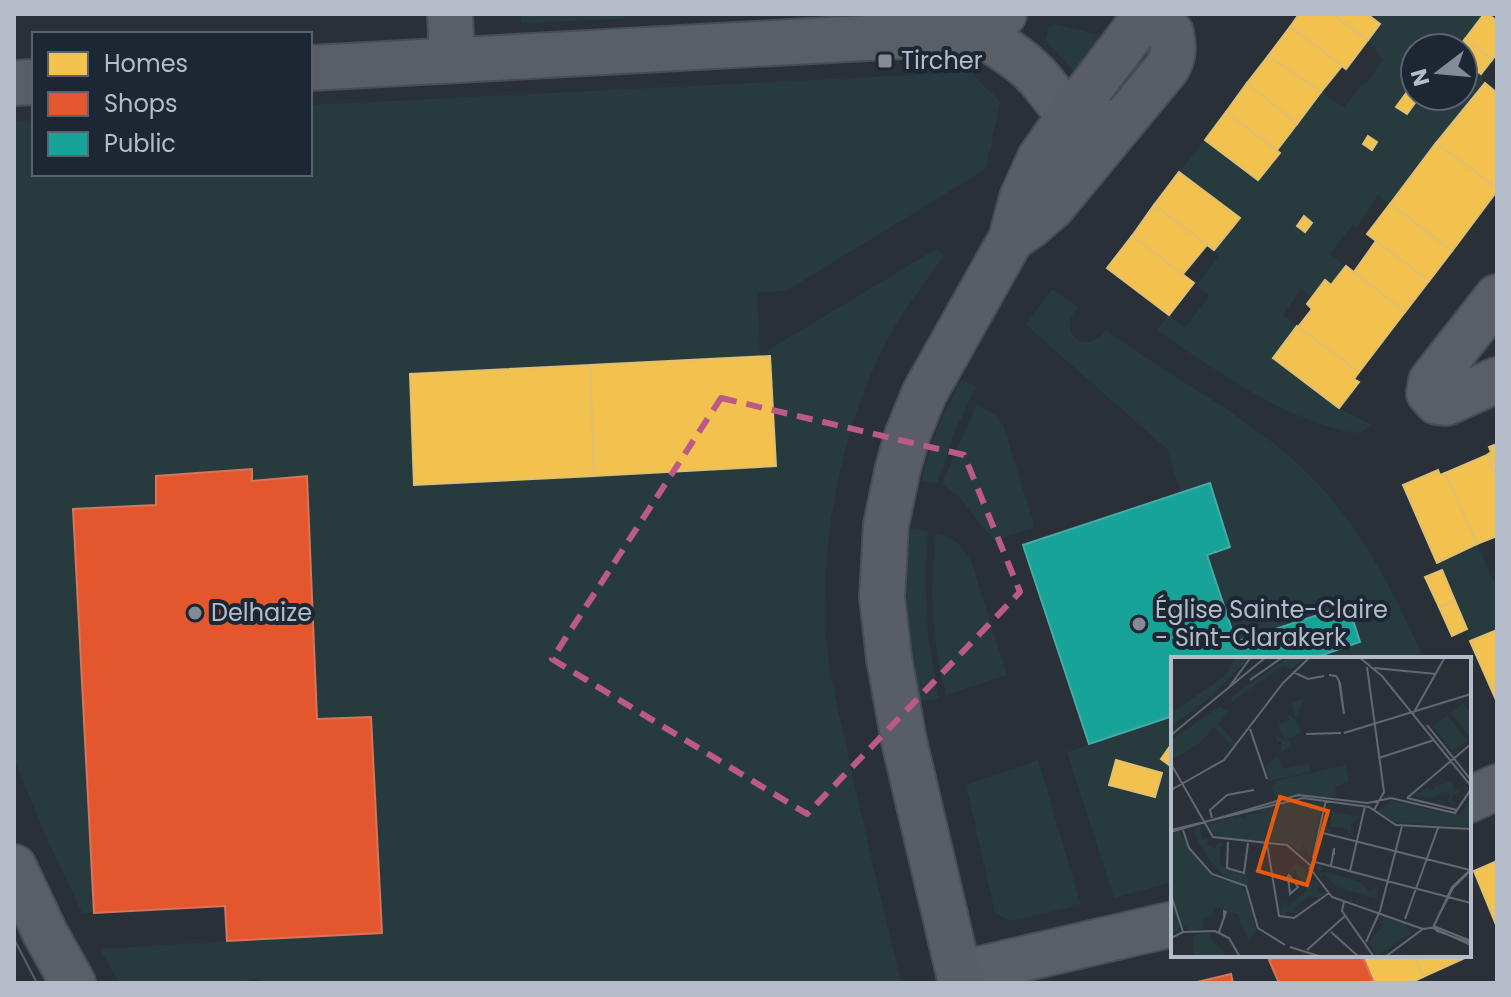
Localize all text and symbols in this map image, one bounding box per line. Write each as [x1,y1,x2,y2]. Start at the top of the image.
legend [32,32,312,176]
north arrow [1399,32,1479,112]
place label: Tircher [901,44,983,77]
text: Homes [104,47,188,80]
marker: Tircher [876,52,894,70]
text: N [1403,65,1437,90]
text: Shops [104,87,178,120]
text: Public [104,127,176,160]
place label: Église Sainte-Claire - Sint-Clarakerk [1155,593,1388,654]
place label: Delhaize [211,596,312,629]
marker: Delhaize [186,604,204,622]
marker: Église Sainte-Claire - Sint-Clarakerk [1130,615,1148,633]
inset map [1171,657,1471,957]

